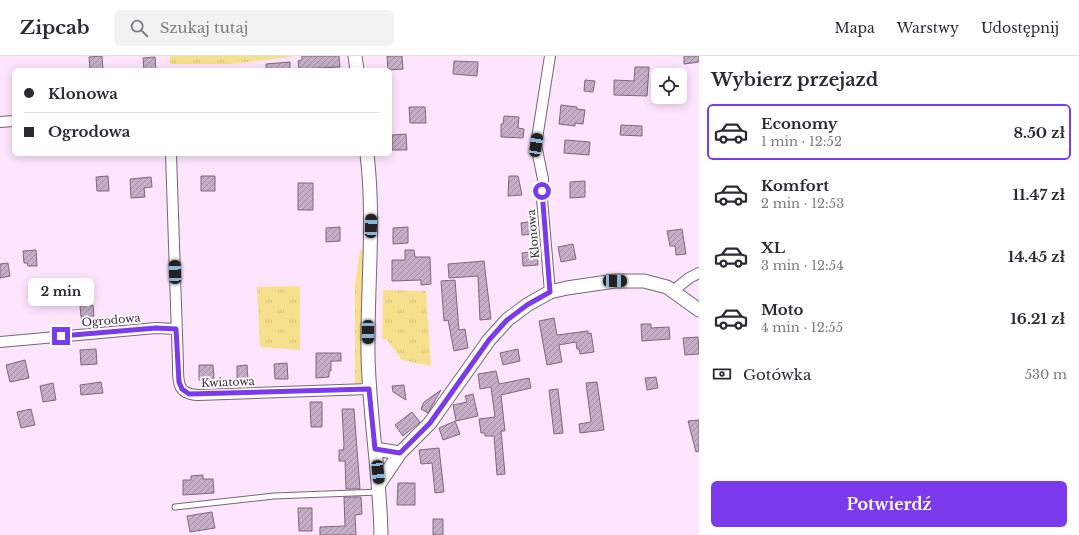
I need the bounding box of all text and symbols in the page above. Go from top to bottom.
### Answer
search box [114,10,394,46]
text: Zipcab [20,16,90,39]
icon: search [128,17,150,39]
text: Szukaj tutaj [160,18,248,37]
text: Mapa [835,19,875,37]
text: Warstwy [897,19,959,37]
text: Udostępnij [981,19,1059,37]
map controls [651,68,687,104]
button: locate [651,68,687,104]
text: Wybierz przejazd [711,69,878,91]
text: Klonowa [48,84,118,103]
icon: car [713,114,749,150]
text: Economy [761,114,838,133]
text: Ogrodowa [48,122,130,141]
text: 8.50 zł [1013,123,1065,142]
car [528,132,544,158]
text: 1 min · 12:52 [761,133,842,150]
icon: car [713,176,749,212]
text: Komfort [761,176,829,195]
route start [533,182,551,200]
text: 11.47 zł [1012,185,1065,204]
text: 2 min · 12:53 [761,195,844,212]
street label: Klonowa [524,208,542,259]
car [365,214,377,238]
icon: car [713,238,749,274]
text: XL [761,238,785,257]
text: 14.45 zł [1008,247,1065,266]
text: 3 min · 12:54 [761,257,844,274]
car [169,260,181,284]
car [603,275,627,287]
callout: 2 min [28,278,94,306]
text: 2 min [41,283,81,300]
icon: car [713,300,749,336]
text: Moto [761,300,803,319]
text: 16.21 zł [1010,309,1065,328]
street label: Ogrodowa [81,310,142,330]
text: 4 min · 12:55 [761,319,843,336]
car [362,320,374,344]
route end [52,327,70,345]
icon: cash [711,363,733,385]
text: Gotówka [743,365,811,384]
text: 530 m [1025,366,1067,383]
street label: Kwiatowa [201,374,256,390]
car [371,459,385,485]
button: Potwierdź [711,481,1067,527]

